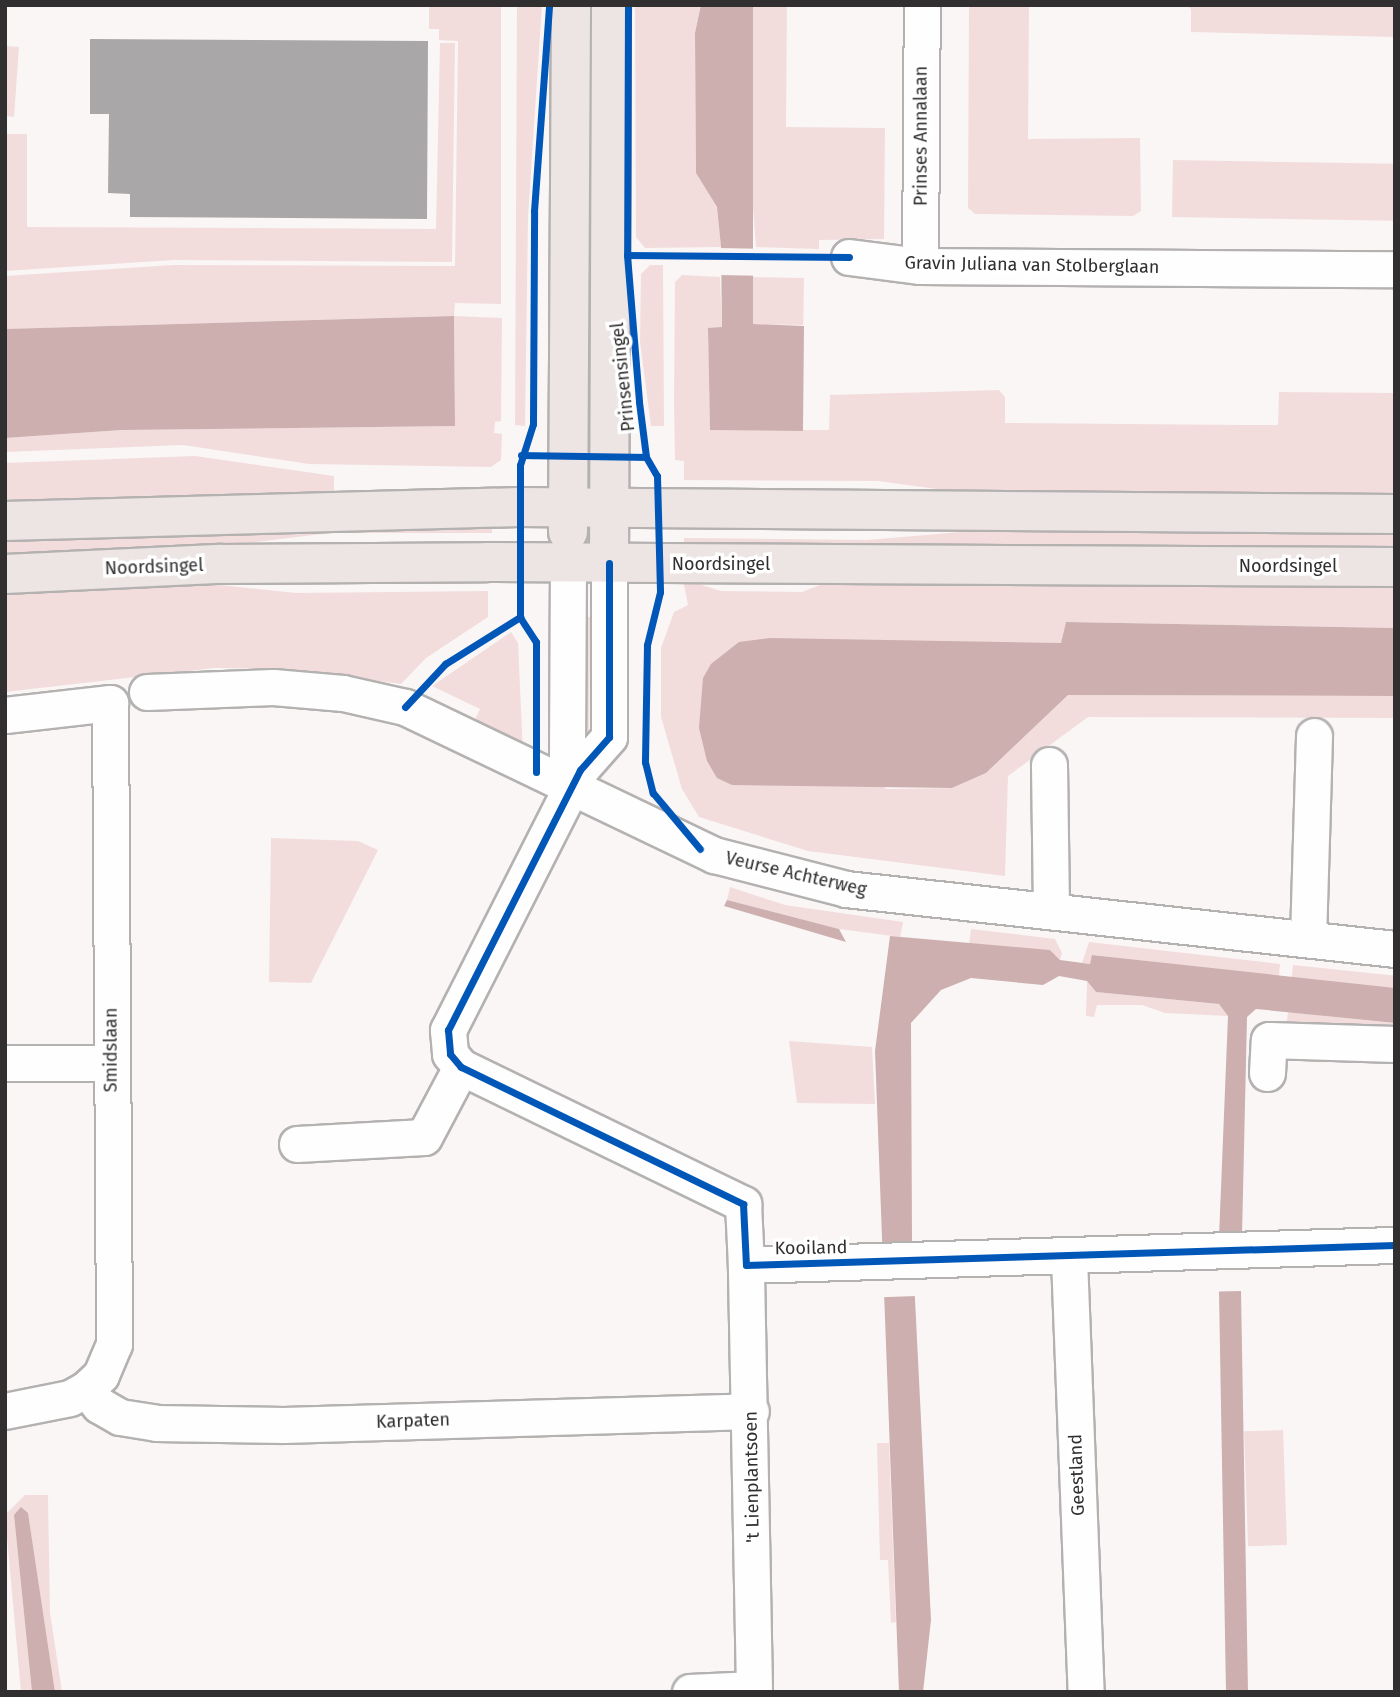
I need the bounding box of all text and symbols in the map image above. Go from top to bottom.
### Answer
street label: Prinses Annalaan [910,66,932,206]
street label: Gravin Juliana van Stolberglaan [904,252,1160,278]
street label: Prinsensingel [607,321,639,433]
street label: Noordsingel [672,553,770,575]
street label: Noordsingel [104,554,204,580]
street label: Noordsingel [1239,555,1337,577]
street label: Veurse Achterweg [723,847,869,901]
street label: Smidslaan [100,1008,122,1092]
street label: Kooiland [774,1237,848,1259]
street label: Karpaten [376,1409,450,1433]
street label: 't Lienplantsoen [740,1411,764,1543]
street label: Geestland [1065,1434,1089,1516]

